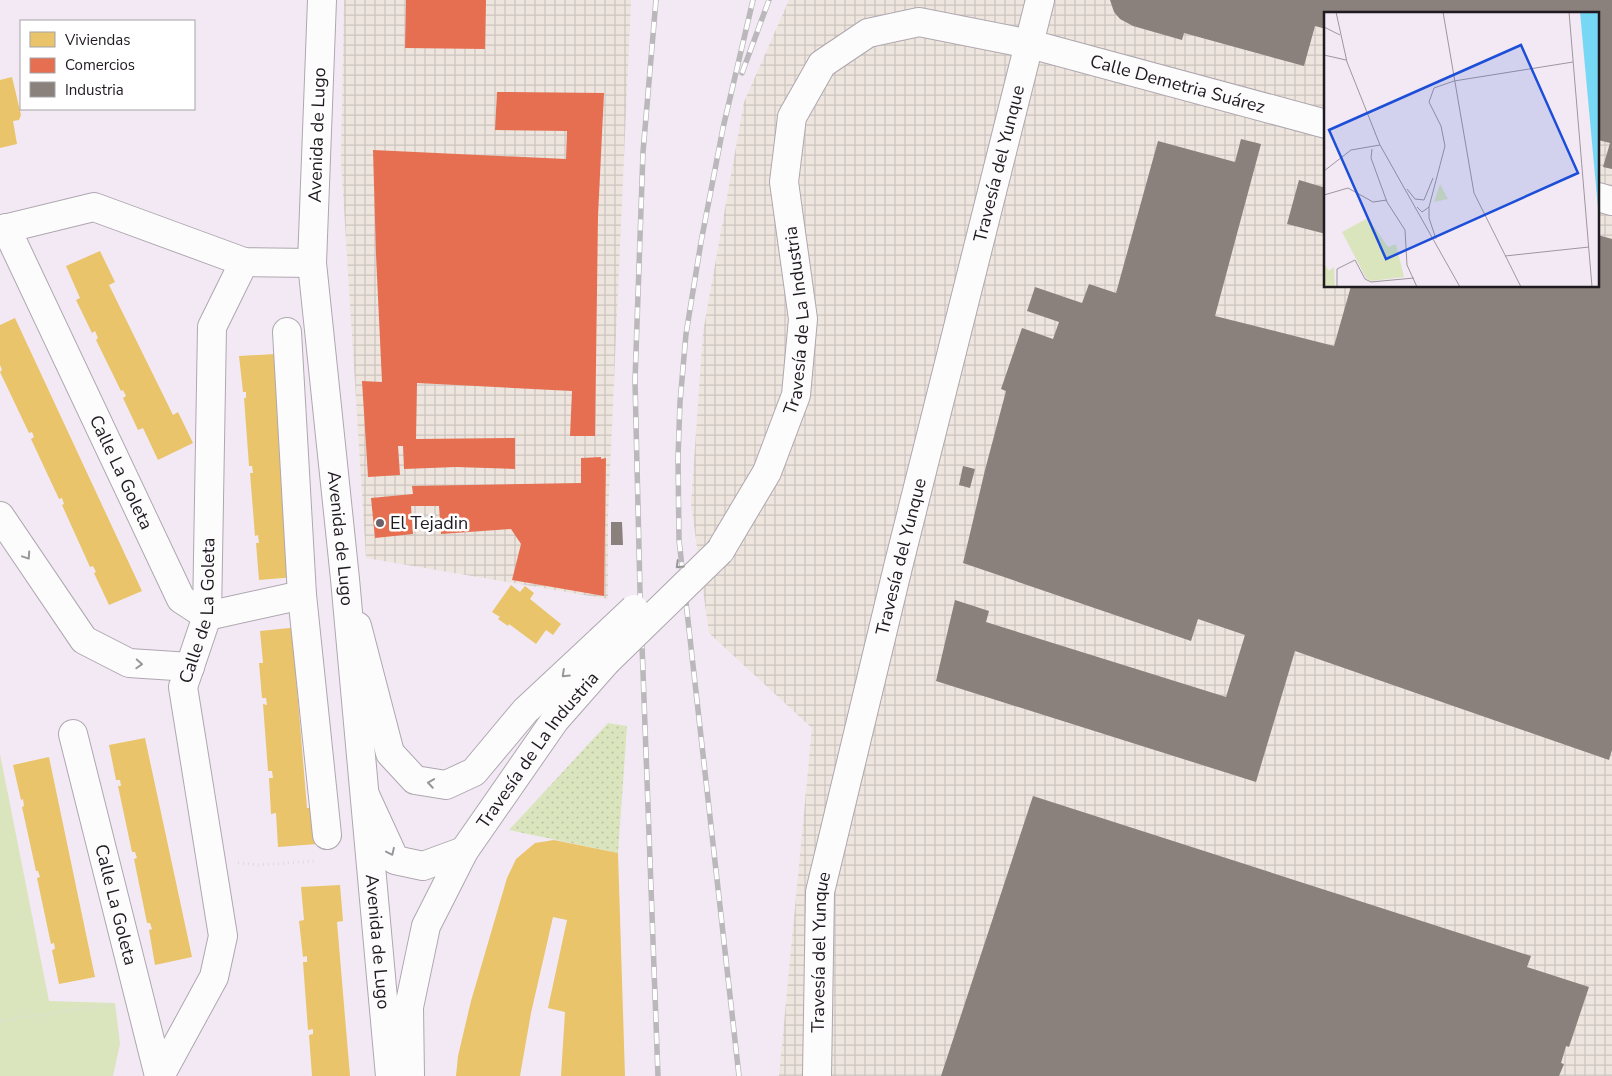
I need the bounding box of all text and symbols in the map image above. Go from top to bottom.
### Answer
inset map [1324,12,1600,288]
legend [20,20,195,110]
text: Viviendas [64,30,130,50]
street label: Calle Demetria Suárez [1088,49,1268,119]
text: Comercios [65,55,135,75]
street label: Avenida de Lugo [303,67,331,203]
text: Industria [65,80,124,100]
street label: Travesía del Yunque [968,83,1030,245]
street label: Travesía de La Industria [778,225,815,418]
street label: Calle La Goleta [84,411,158,533]
street label: Avenida de Lugo [322,470,359,607]
street label: Travesía del Yunque [870,476,932,638]
place label: El Tejadin [390,511,468,535]
marker: El Tejadin [374,517,386,529]
street label: Calle de La Goleta [173,537,220,686]
one-way arrow [21,550,30,560]
one-way arrow [676,559,685,568]
one-way arrow [136,658,144,669]
street label: Travesía de La Industria [471,666,604,833]
one-way arrow [561,668,570,677]
one-way arrow [427,778,435,788]
street label: Calle La Goleta [89,842,143,968]
one-way arrow [385,847,396,856]
street label: Travesía del Yunque [806,869,836,1033]
street label: Avenida de Lugo [360,873,396,1010]

